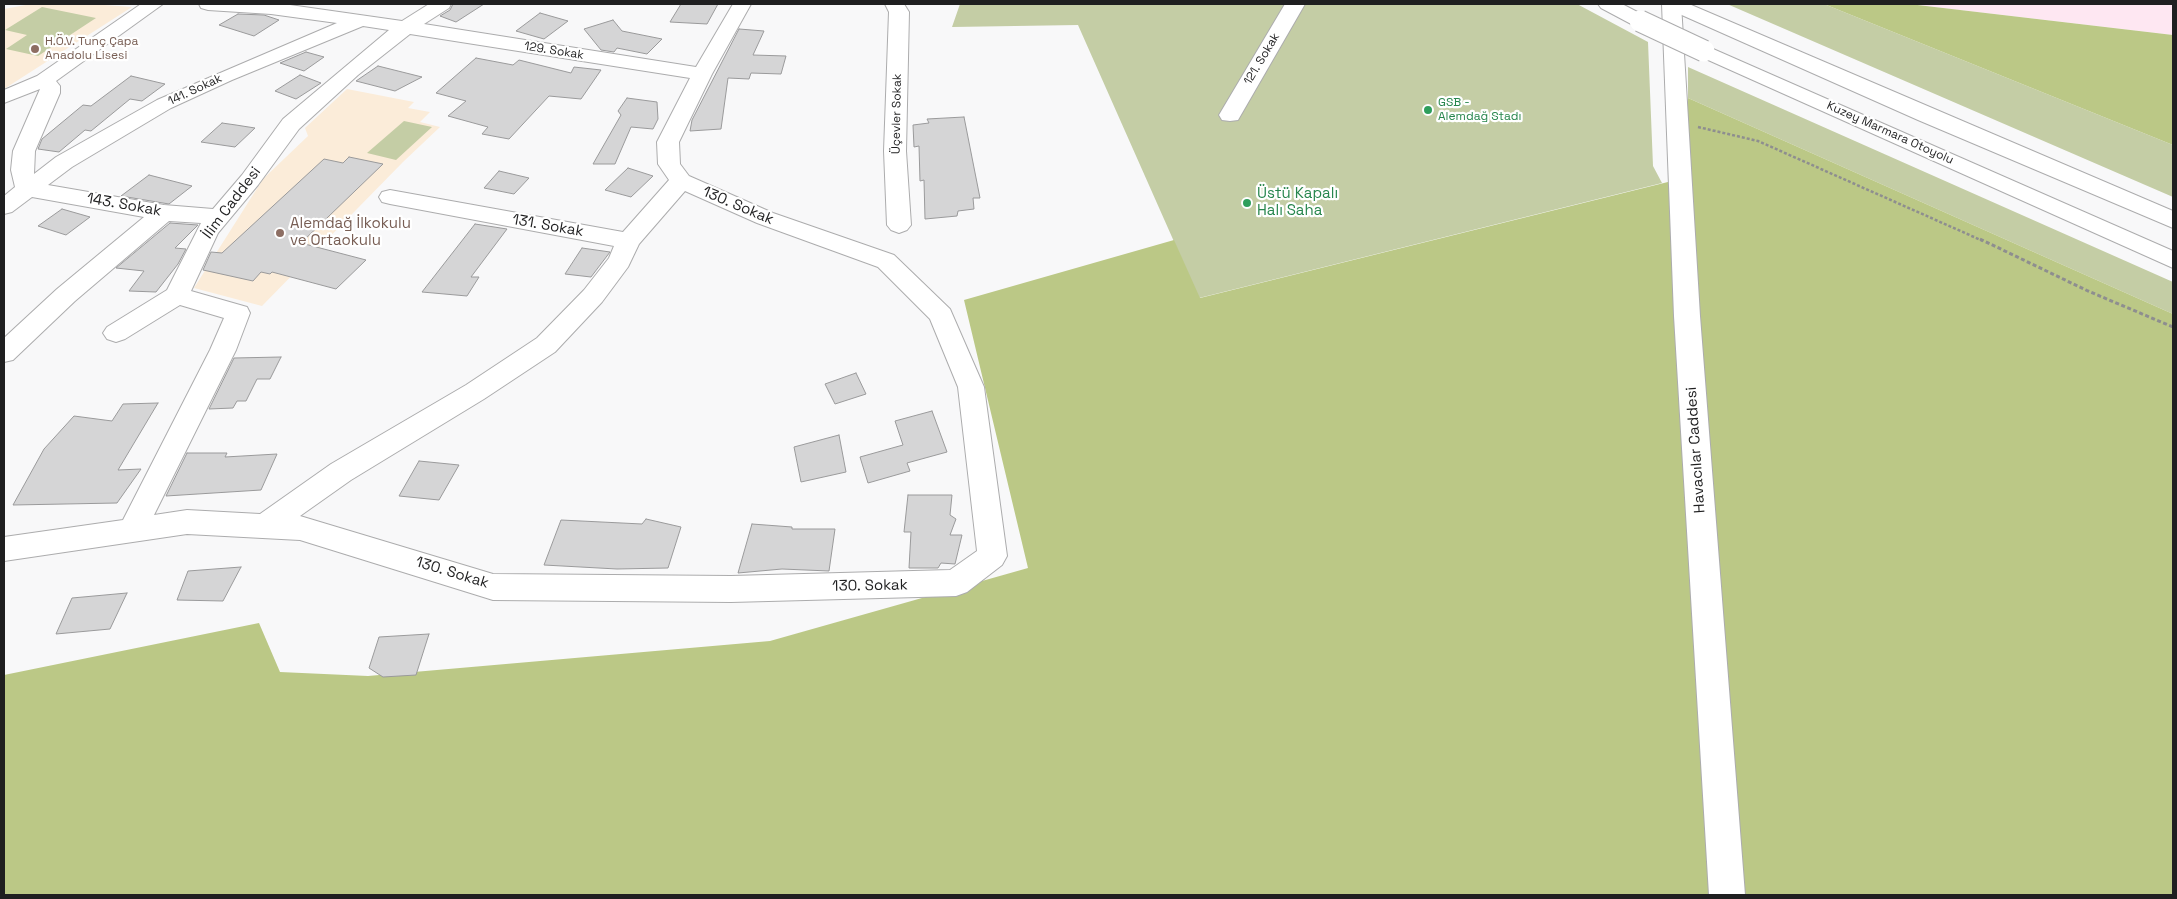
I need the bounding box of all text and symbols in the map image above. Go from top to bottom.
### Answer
street label: 121. Sokak [1241,31,1283,87]
place label: H.Ö.V. Tunç Çapa Anadolu Lisesi [45,35,138,63]
street label: 129. Sokak [523,39,585,63]
marker: H.Ö.V. Tunç Çapa Anadolu Lisesi [29,43,41,55]
street label: 141. Sokak [166,71,224,109]
street label: Üçevler Sokak [889,74,905,154]
place label: GSB - Alemdağ Stadı [1438,96,1521,124]
street label: Kuzey Marmara Otoyolu [1824,99,1956,167]
marker: GSB - Alemdağ Stadı [1422,104,1434,116]
street label: İlim Caddesi [199,163,265,243]
street label: 130. Sokak [700,183,776,229]
place label: Üstü Kapalı Halı Saha [1257,185,1338,220]
street label: 143. Sokak [85,190,163,220]
marker: Üstü Kapalı Halı Saha [1241,197,1253,209]
street label: 131. Sokak [511,211,585,241]
place label: Alemdağ İlkokulu ve Ortaokulu [290,215,411,250]
marker: Alemdağ İlkokulu ve Ortaokulu [274,227,286,239]
street label: Havacılar Caddesi [1683,386,1709,514]
street label: 130. Sokak [413,553,491,593]
street label: 130. Sokak [832,576,908,596]

